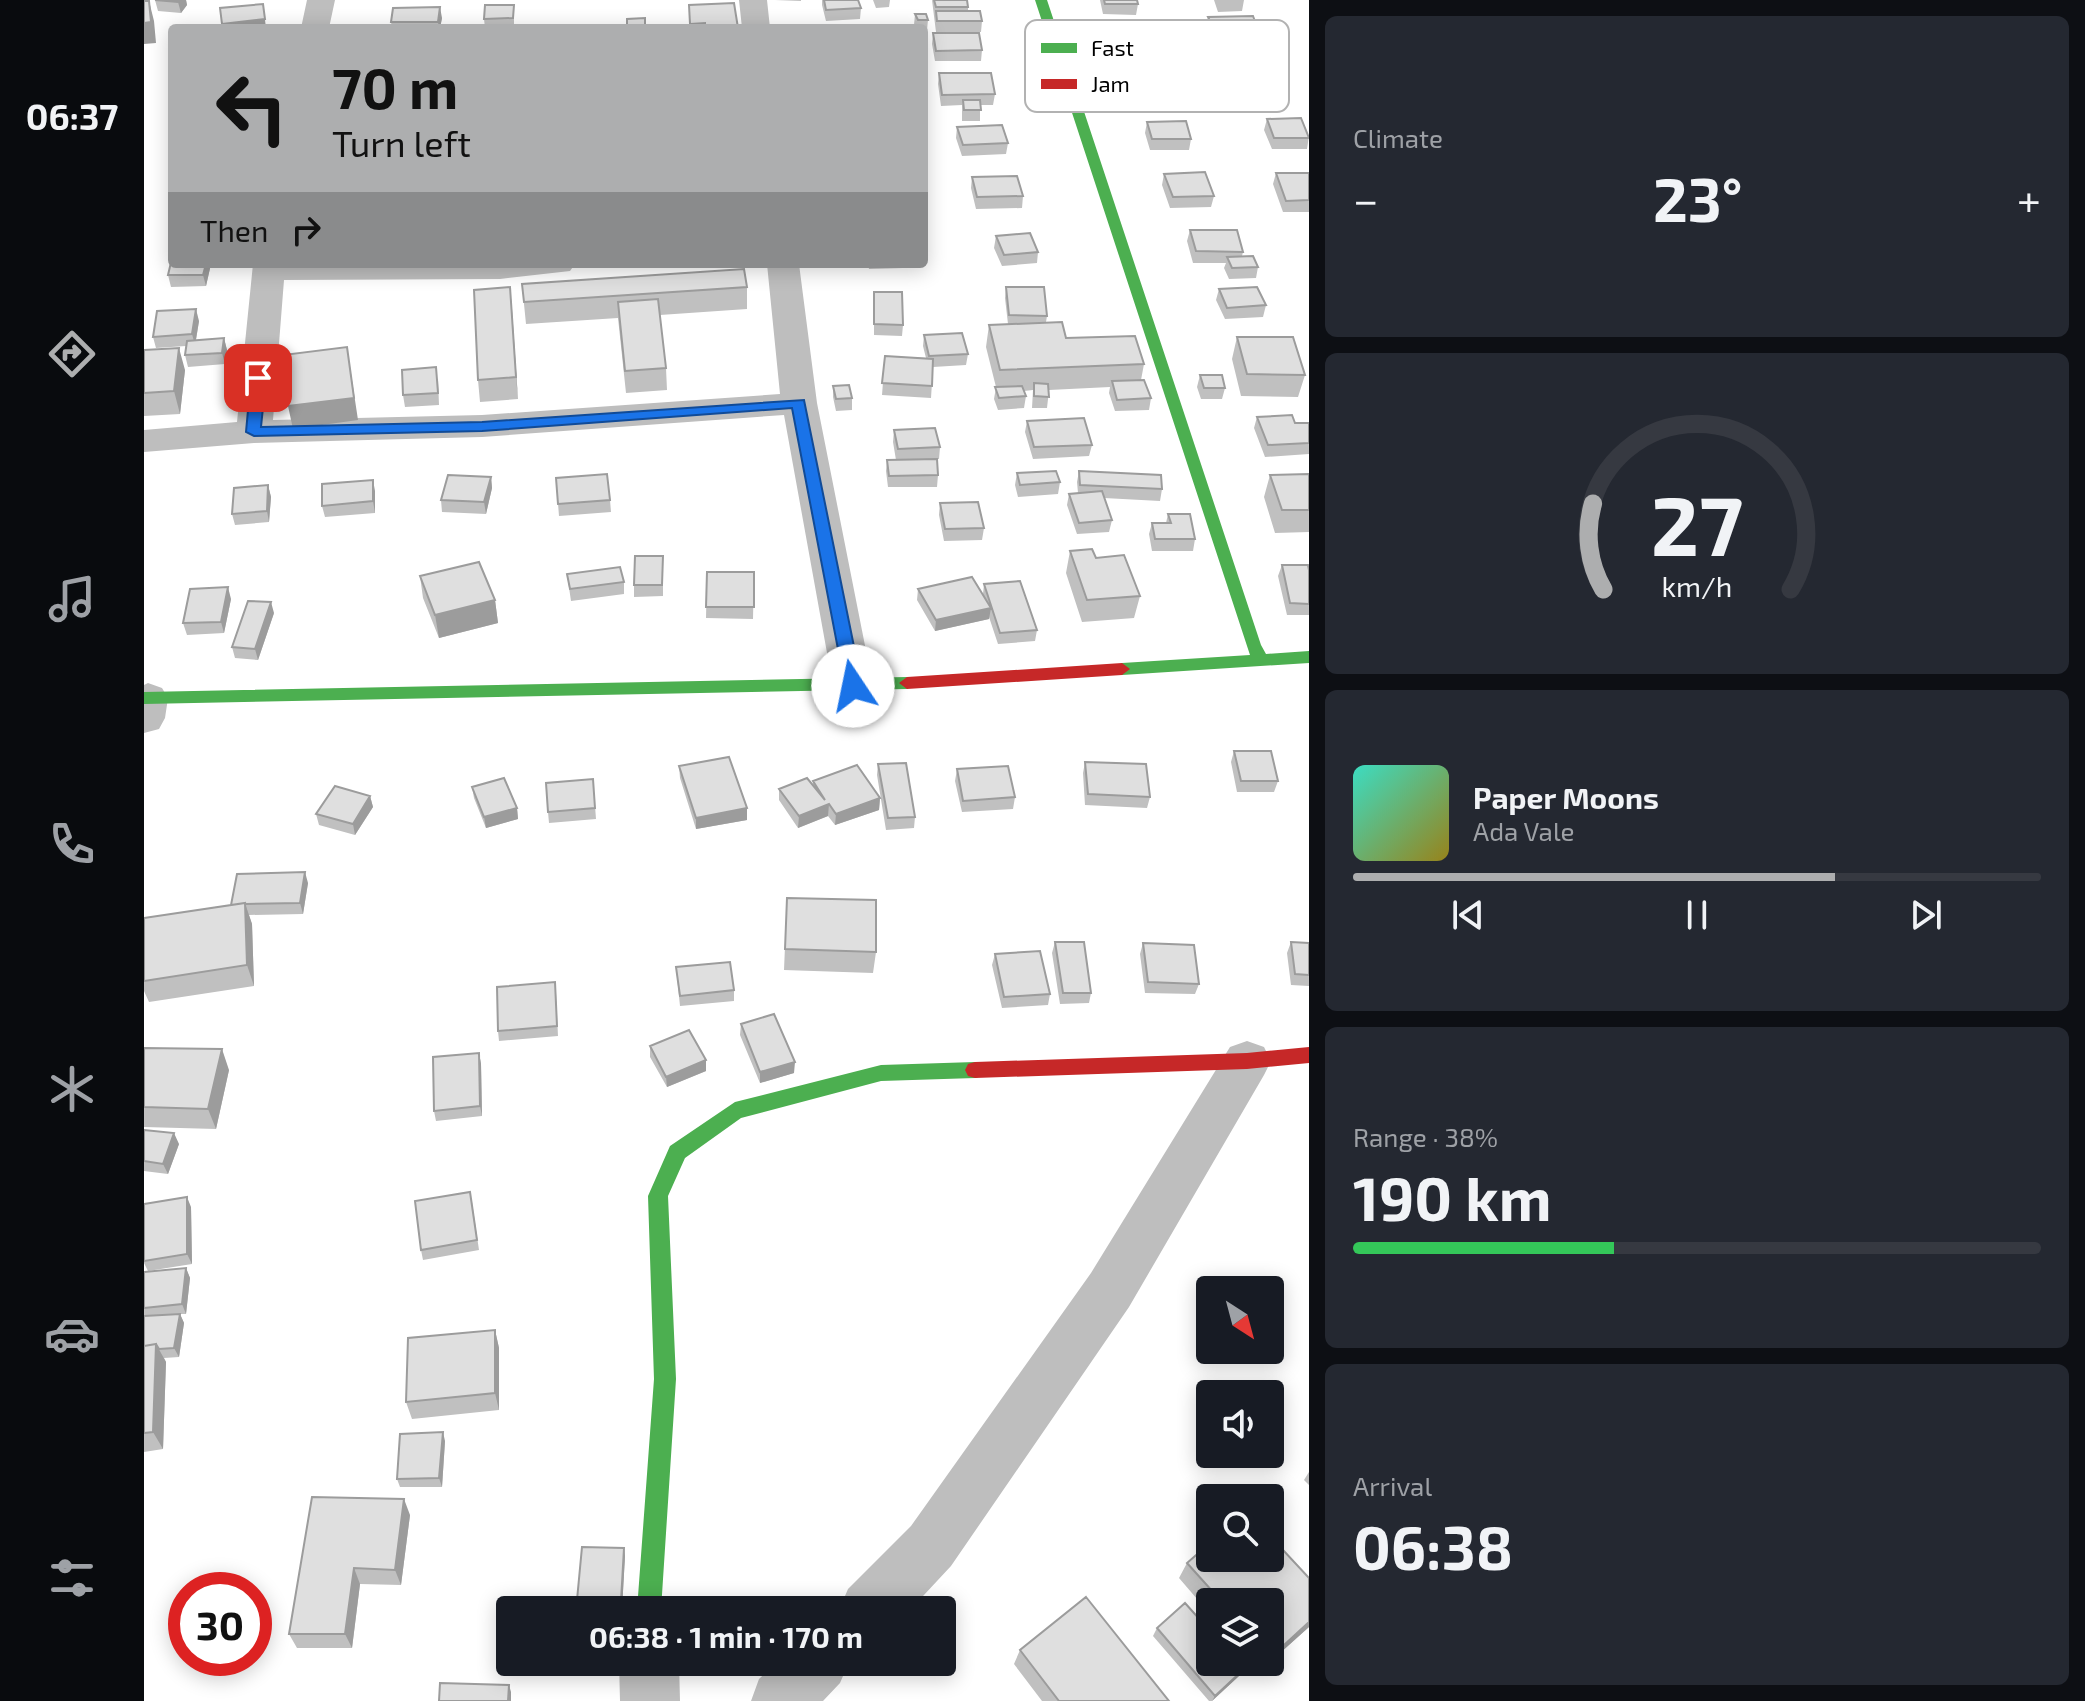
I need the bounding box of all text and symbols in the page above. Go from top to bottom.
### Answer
legend [1025,20,1289,112]
text: Fast [1091,34,1134,60]
text: 70 m [332,53,458,120]
icon: left [200,56,304,160]
text: Jam [1091,70,1130,96]
text: 06:37 [26,94,118,137]
text: Turn left [332,121,471,164]
text: Climate [1353,122,1443,153]
text: 23° [1653,162,1743,234]
text: − [1353,172,1379,225]
text: + [2017,172,2041,225]
icon: right [284,208,328,252]
text: Then [200,212,268,248]
icon: directions [44,326,100,382]
pin [224,344,292,412]
icon: arrive [236,356,280,400]
text: 27 [1651,472,1743,572]
text: km/h [1662,568,1732,603]
icon: music [44,571,100,627]
position arrow [811,644,895,728]
text: Paper Moons [1473,779,1659,815]
text: Ada Vale [1473,815,1575,846]
icon: phone [44,816,100,872]
icon: previous [1446,893,1490,937]
icon: pause [1675,893,1719,937]
icon: next [1904,893,1948,937]
icon: climate [44,1061,100,1117]
text: Range · 38% [1353,1121,1498,1152]
text: 190 km [1353,1161,1552,1233]
north arrow [1196,1276,1284,1364]
map controls [1196,1276,1284,1676]
icon: car [44,1306,100,1362]
button: sound [1196,1380,1284,1468]
text: Arrival [1353,1470,1432,1501]
button: search [1196,1484,1284,1572]
text: 06:38 [1353,1510,1513,1582]
icon: filters [44,1550,100,1606]
speed limit sign: 30 [168,1572,272,1676]
button: layers [1196,1588,1284,1676]
text: 06:38 · 1 min · 170 m [589,1618,863,1654]

